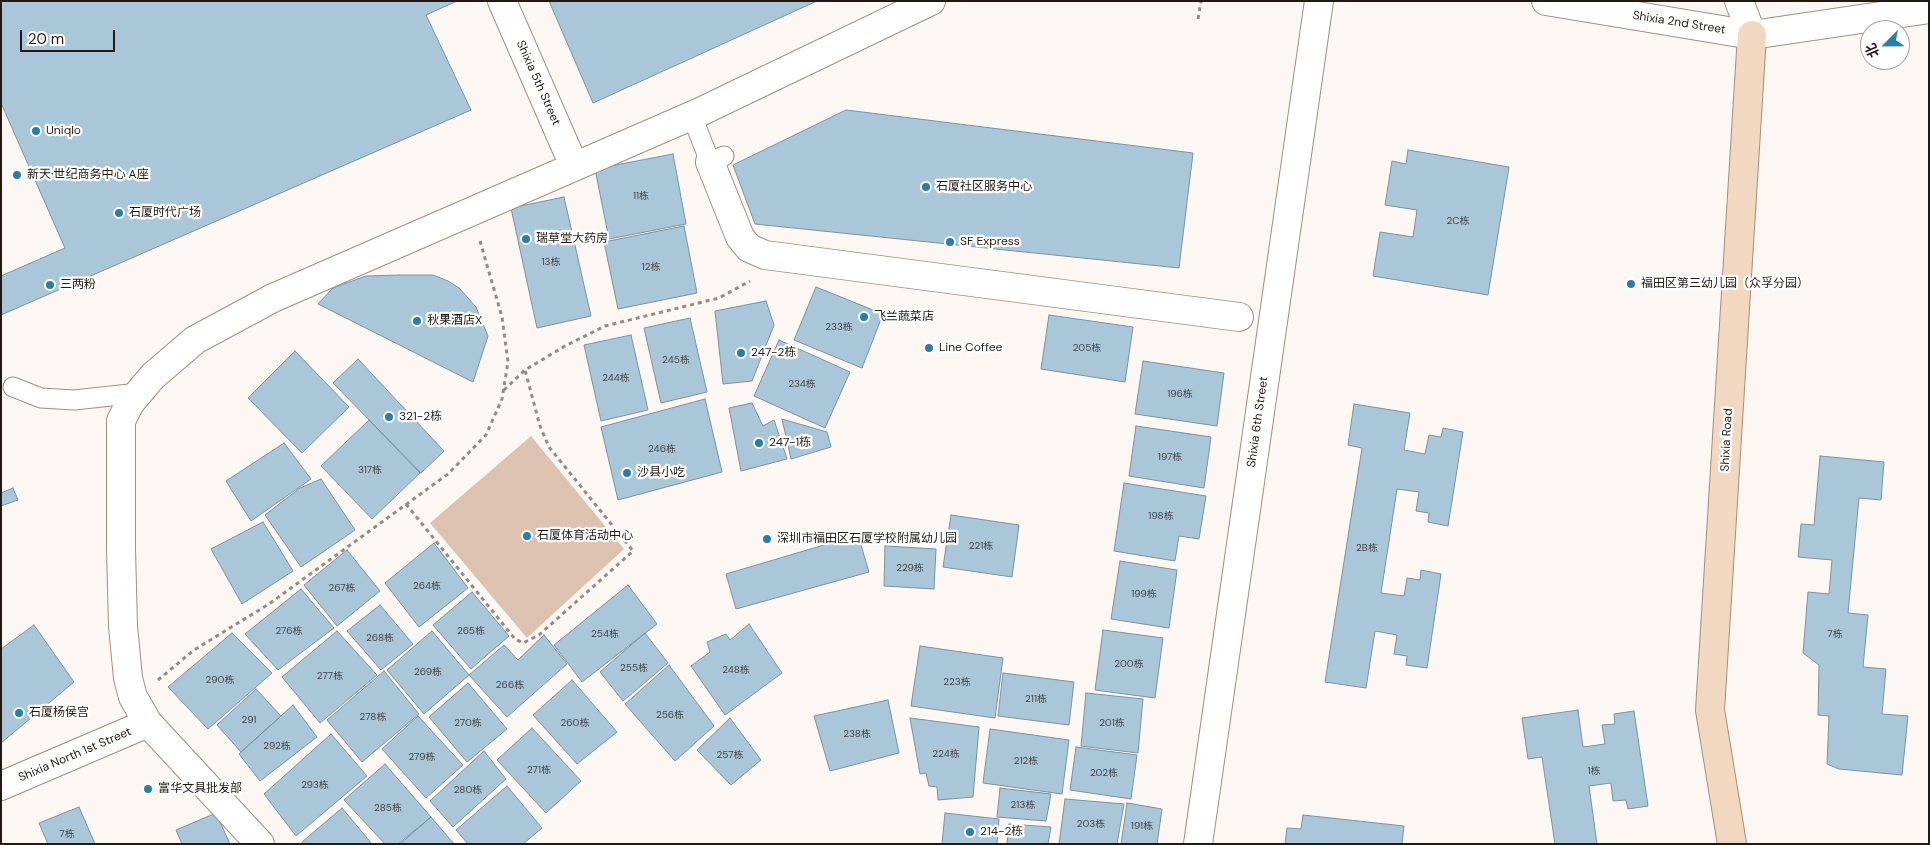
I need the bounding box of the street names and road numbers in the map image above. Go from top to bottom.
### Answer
street label: Shixia 2nd Street [1632,9,1726,37]
street label: Shixia 5th Street [513,38,563,128]
street label: Shixia 6th Street [1244,376,1272,468]
street label: Shixia Road [1718,408,1736,472]
street label: Shixia North 1st Street [16,725,134,785]

